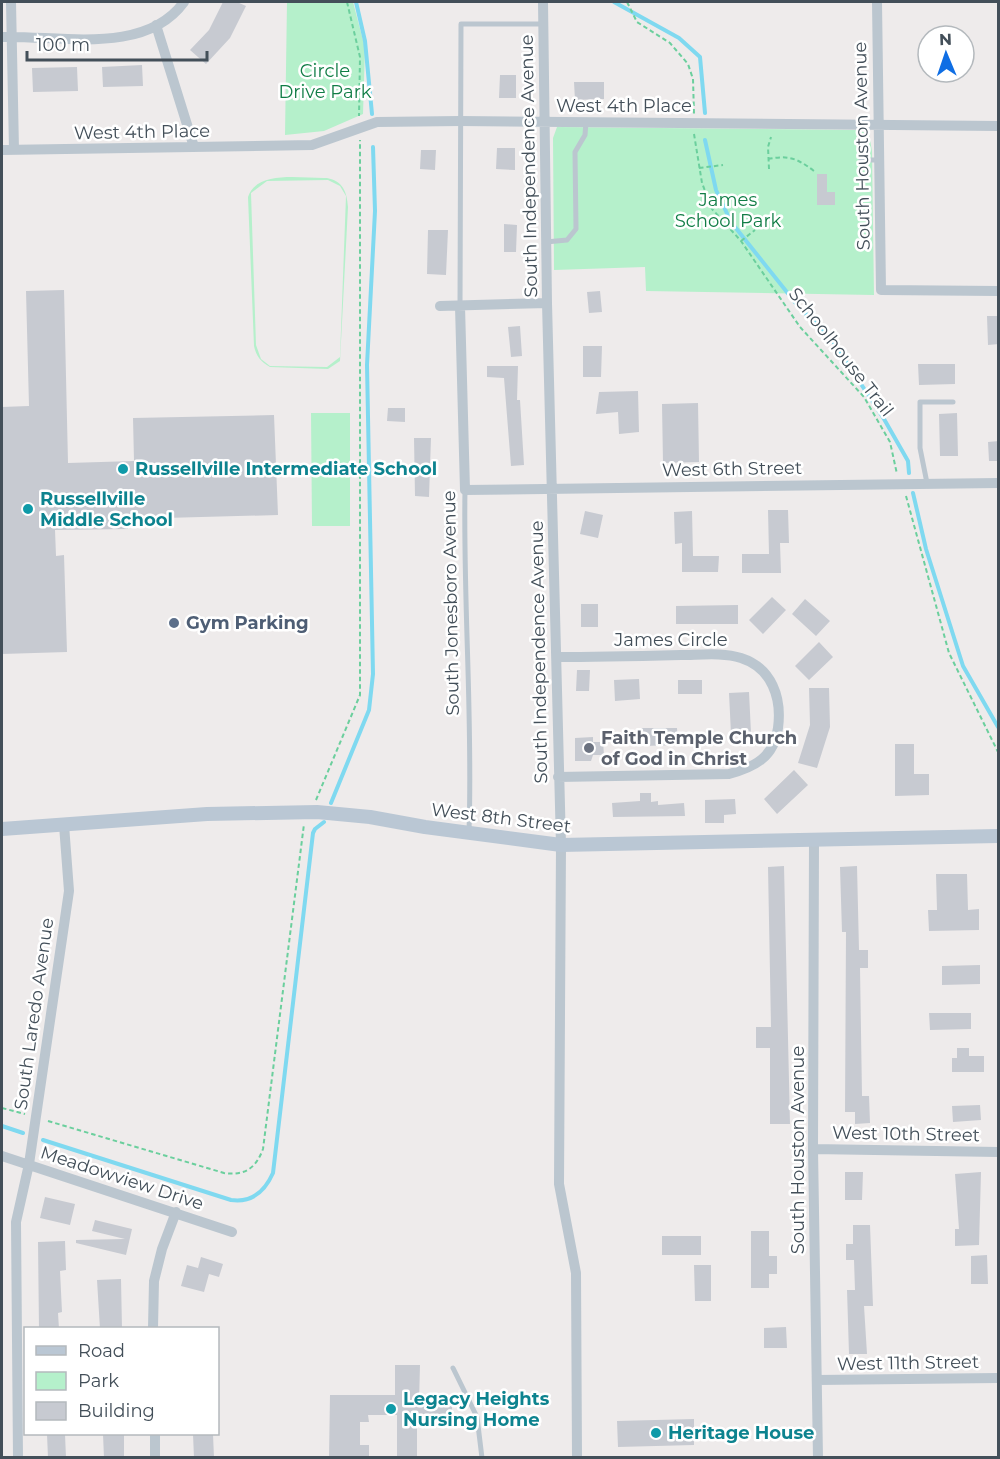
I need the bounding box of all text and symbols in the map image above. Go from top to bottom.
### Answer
scale bar [27,24,207,62]
north arrow [916,24,976,84]
text: N [939,30,952,49]
text: 100 m [36,34,90,56]
street label: South Independence Avenue [516,34,542,298]
street label: South Houston Avenue [849,41,875,250]
park label: Circle Drive Park [279,60,372,103]
street label: West 4th Place [556,95,692,117]
street label: West 4th Place [74,120,210,144]
park label: James School Park [675,189,781,232]
street label: Schoolhouse Trail [784,283,898,421]
street label: West 6th Street [662,457,802,481]
place label: Russellville Intermediate School [135,458,437,480]
marker: Russellville Intermediate School [116,462,130,476]
place label: Russellville Middle School [40,488,173,531]
street label: South Jonesboro Avenue [438,490,464,716]
marker: Russellville Middle School [21,502,35,516]
street label: South Independence Avenue [526,520,552,784]
place label: Gym Parking [186,612,309,634]
marker: Gym Parking [167,616,181,630]
street label: James Circle [613,629,728,651]
place label: Faith Temple Church of God in Christ [601,727,797,770]
marker: Faith Temple Church of God in Christ [582,741,596,755]
street label: West 8th Street [430,799,572,837]
street label: South Laredo Avenue [10,916,58,1112]
street label: South Houston Avenue [787,1046,809,1254]
street label: West 10th Street [832,1122,980,1146]
street label: Meadowview Drive [38,1141,207,1215]
legend [24,1327,219,1435]
text: Road [78,1340,125,1362]
street label: West 11th Street [837,1351,979,1375]
text: Park [78,1370,119,1392]
place label: Legacy Heights Nursing Home [403,1388,550,1431]
text: Building [78,1400,155,1422]
marker: Legacy Heights Nursing Home [384,1402,398,1416]
place label: Heritage House [668,1422,814,1444]
marker: Heritage House [649,1426,663,1440]

